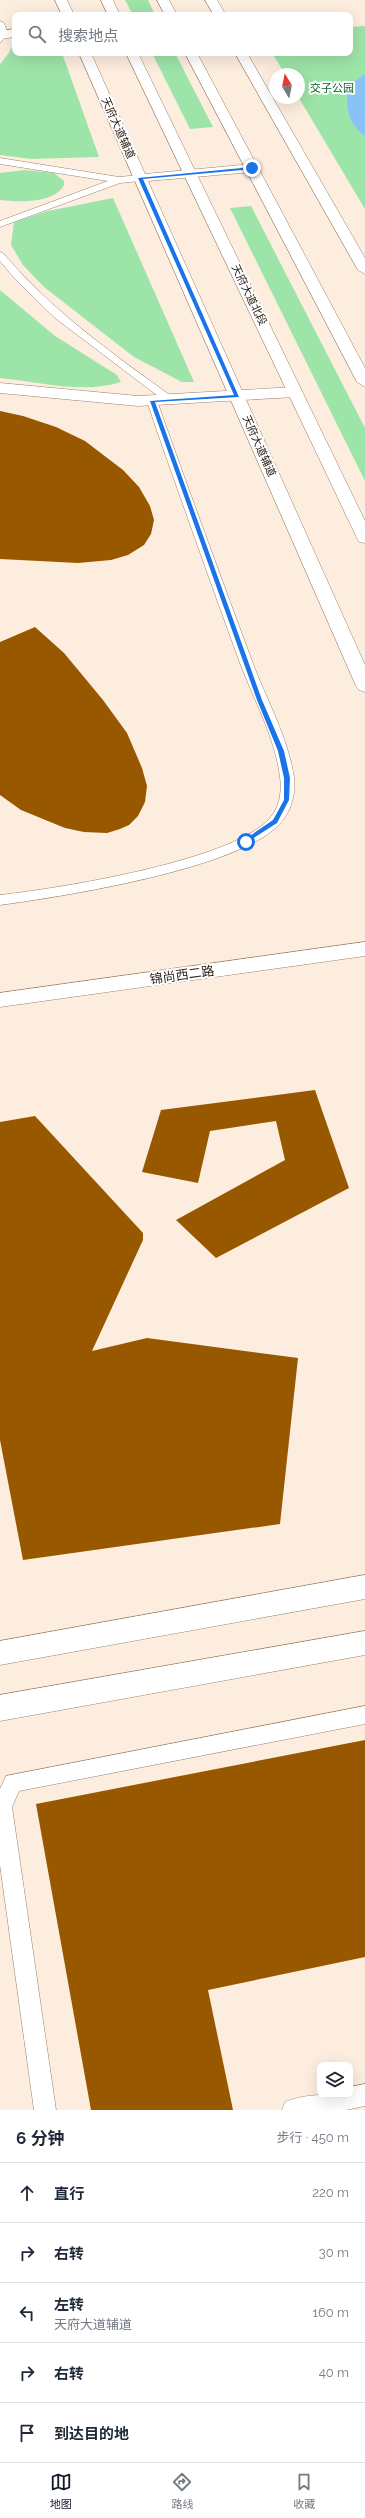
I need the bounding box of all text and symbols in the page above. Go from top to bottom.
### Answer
search box [12,12,353,56]
icon: search [26,23,48,45]
text: 搜索地点 [58,27,118,45]
north arrow [269,68,305,104]
park label: 交子公园 [310,82,354,95]
street label: 天府大道辅道 [99,95,137,161]
route end [243,159,261,177]
street label: 天府大道北段 [229,262,269,328]
street label: 天府大道辅道 [240,413,278,479]
route start [237,833,255,851]
street label: 锦尚西二路 [149,963,215,987]
map controls [317,2062,353,2098]
button: layers [317,2062,353,2098]
text: 6 分钟 [16,2128,64,2148]
text: 步行 · 450 m [277,2130,349,2145]
icon: ahead [16,2182,38,2204]
text: 直行 [54,2185,84,2203]
text: 220 m [312,2185,349,2200]
icon: right [16,2242,38,2264]
text: 右转 [54,2245,84,2263]
text: 30 m [319,2245,349,2260]
text: 左转 [54,2296,84,2314]
icon: left [16,2302,38,2324]
text: 160 m [312,2305,349,2320]
text: 天府大道辅道 [54,2317,132,2332]
icon: right [16,2362,38,2384]
text: 右转 [54,2365,84,2383]
text: 40 m [319,2365,349,2380]
icon: arrive [16,2422,38,2444]
text: 到达目的地 [54,2425,129,2443]
tab: 地图 [50,2471,72,2511]
tab: 路线 [171,2471,193,2511]
tab: 收藏 [293,2471,315,2511]

